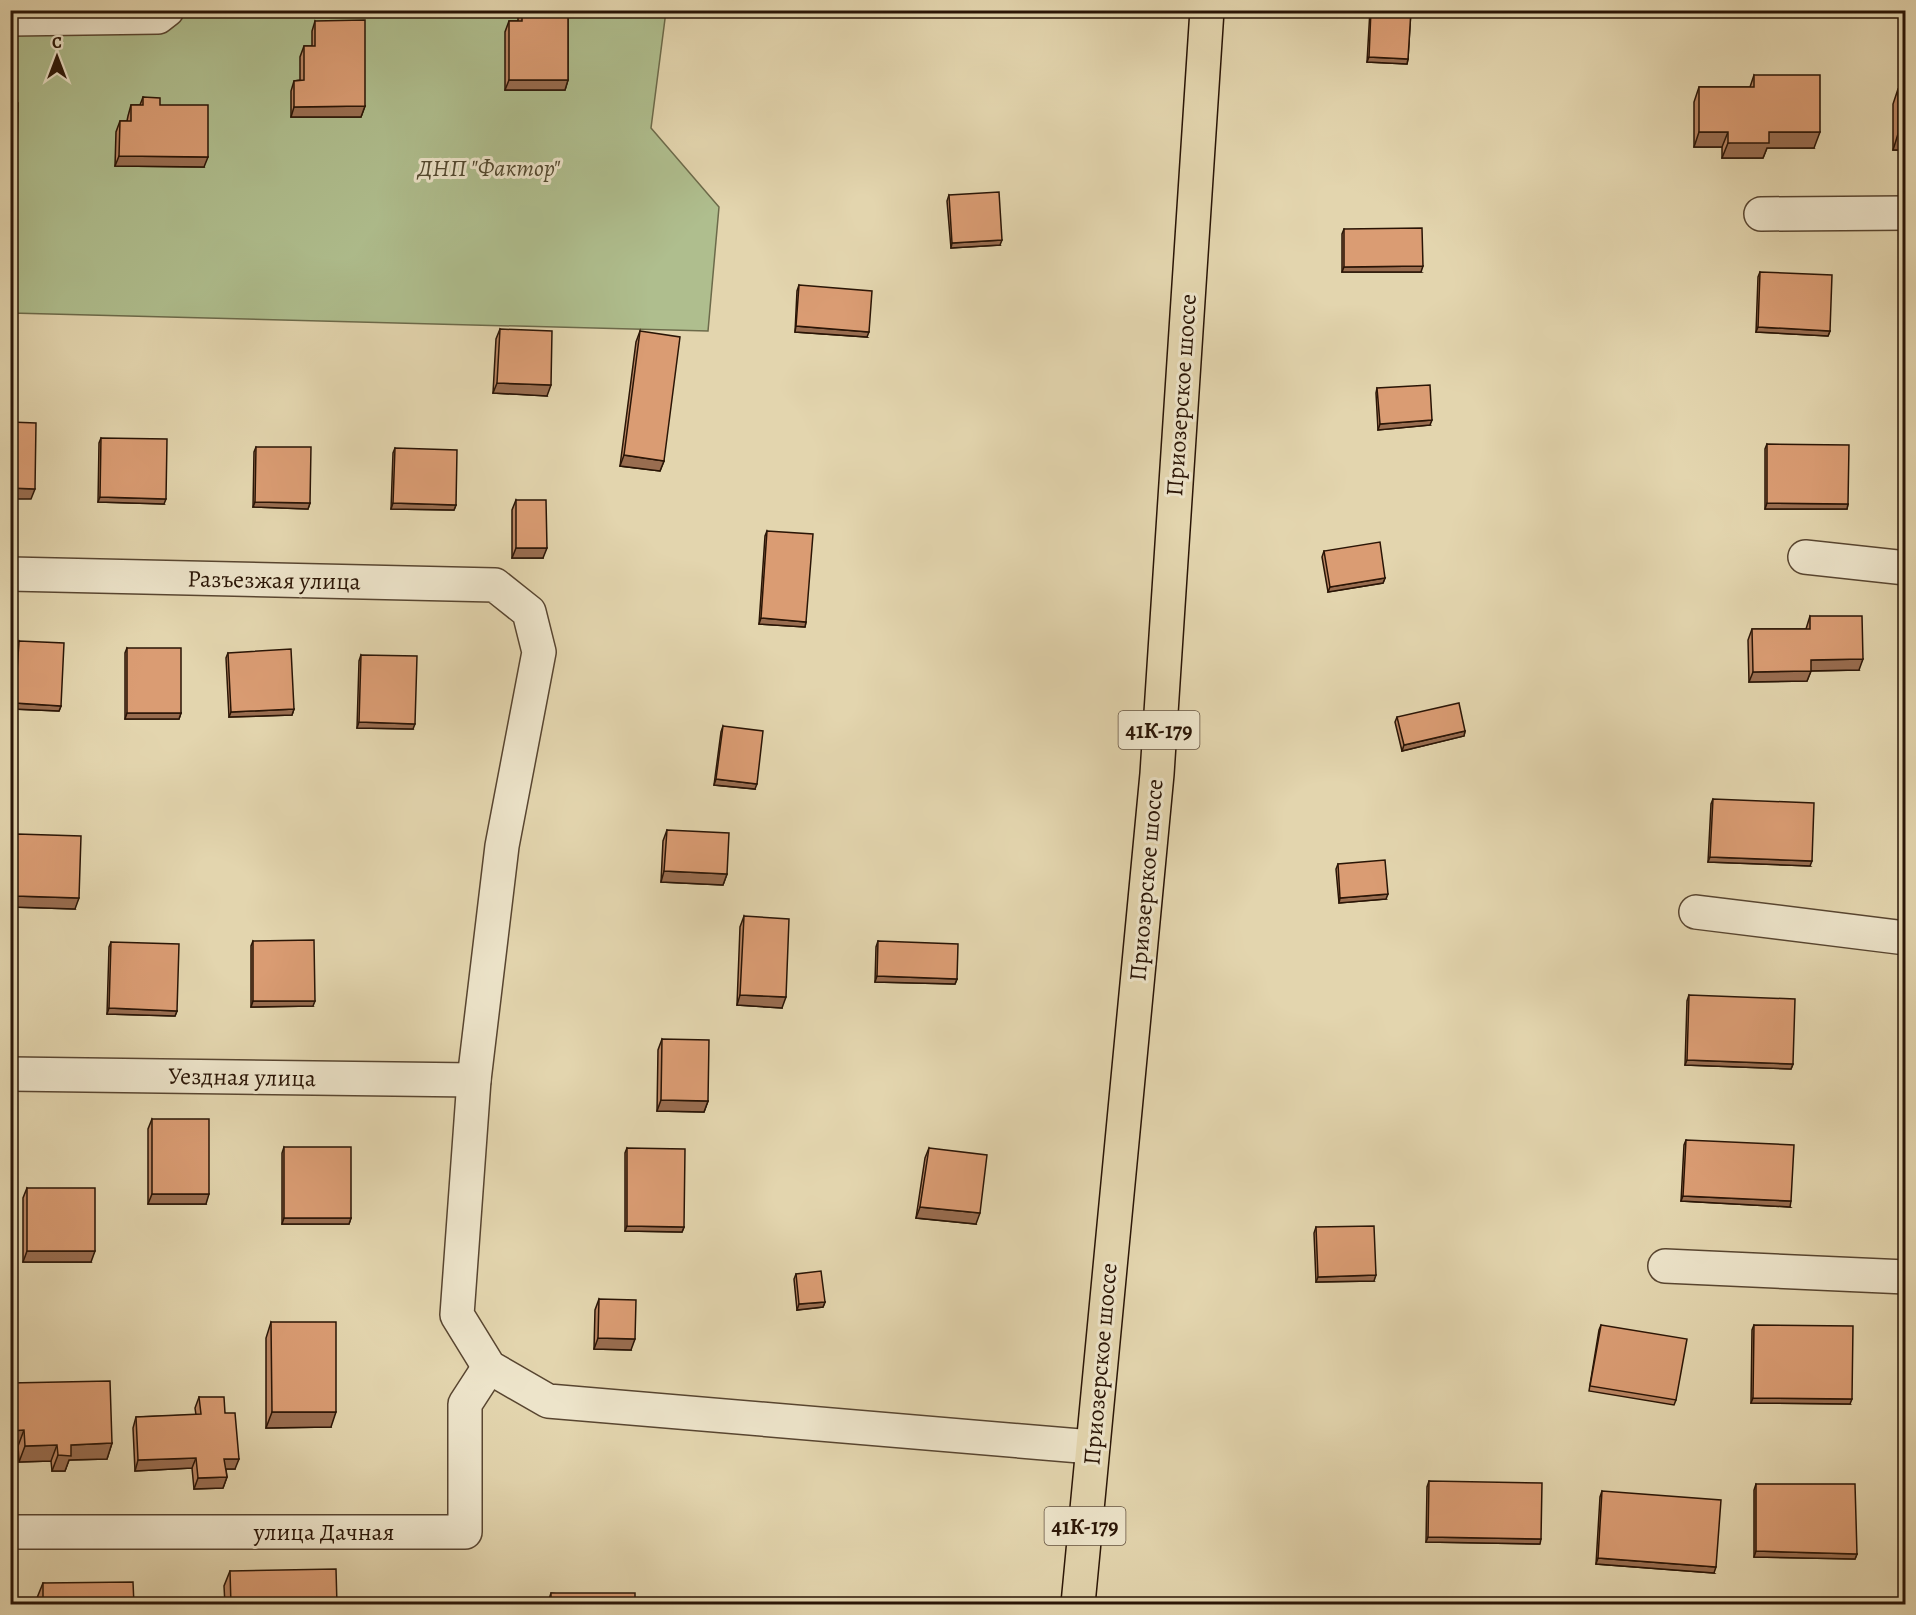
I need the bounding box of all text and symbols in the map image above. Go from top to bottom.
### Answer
north arrow [27,27,87,87]
text: С [52,32,62,54]
park label: ДНП "Фактор" [416,152,561,184]
street label: Приозерское шоссе [1158,293,1204,497]
street label: Разъезжая улица [187,562,361,598]
road number: 41К-179 [1118,711,1200,749]
street label: Приозерское шоссе [1121,778,1171,982]
street label: Уездная улица [168,1060,316,1094]
street label: Приозерское шоссе [1075,1262,1125,1466]
road number: 41К-179 [1044,1507,1126,1545]
street label: улица Дачная [253,1516,394,1548]

